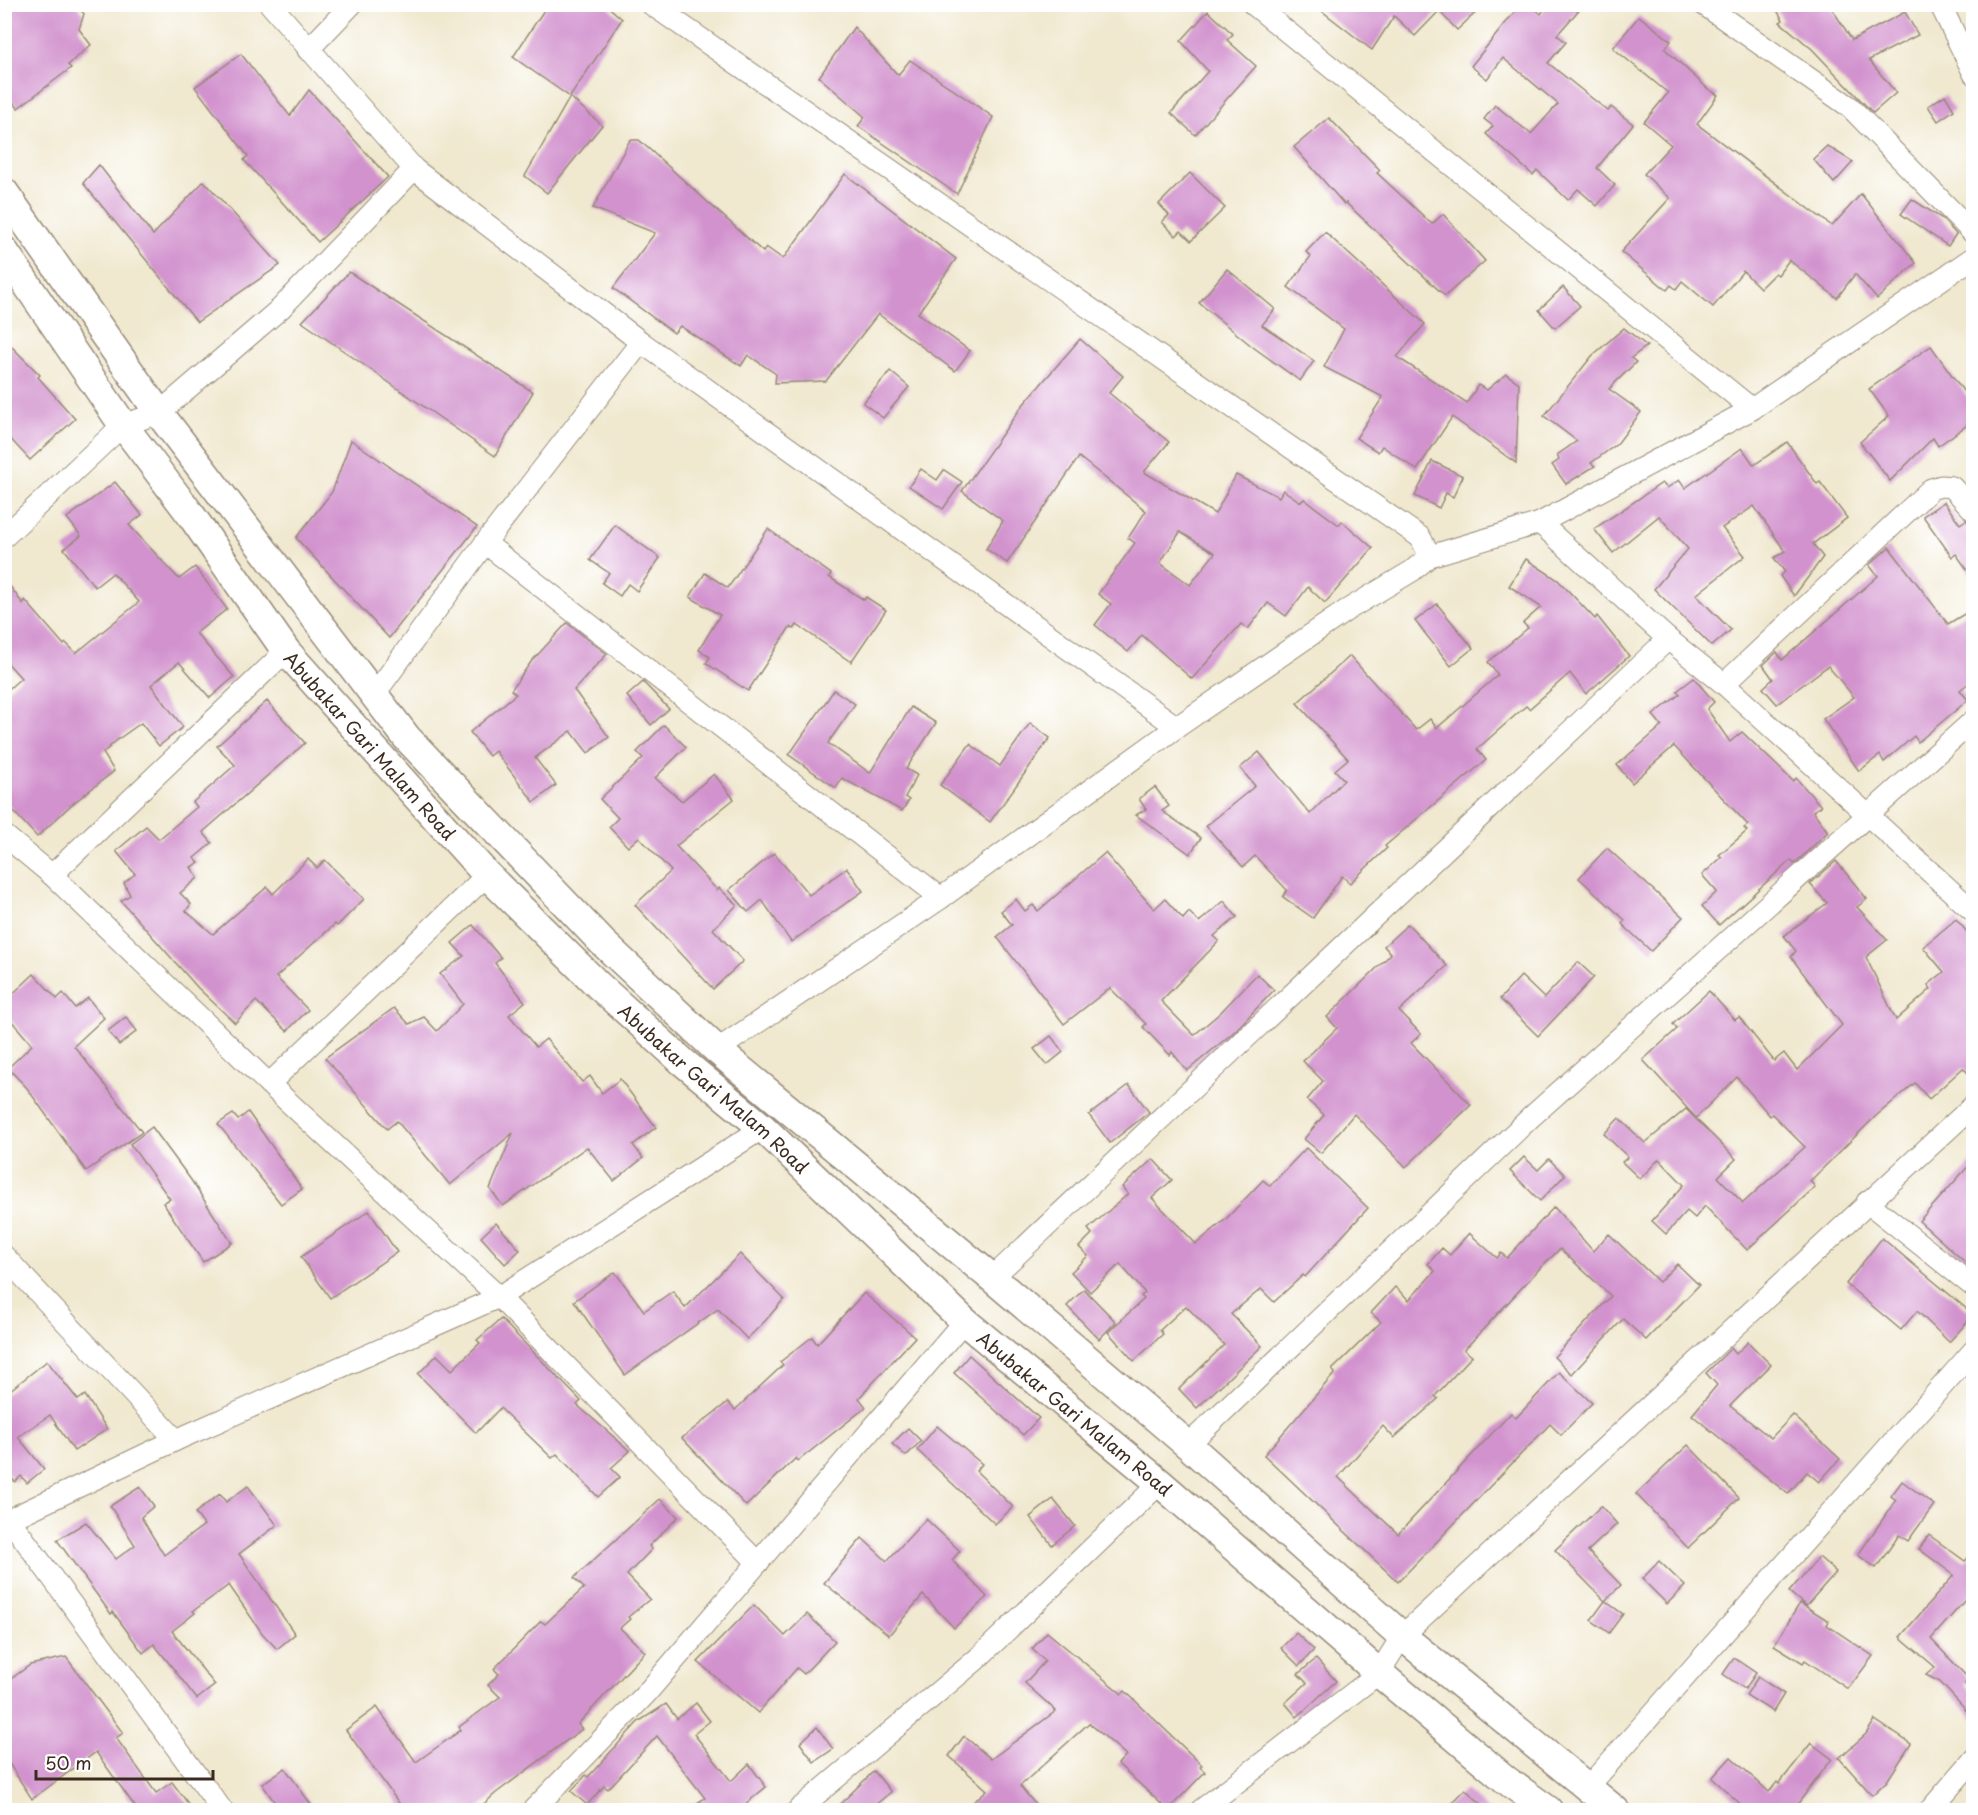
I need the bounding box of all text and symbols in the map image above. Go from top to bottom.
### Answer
street label: Abubakar Gari Malam Road [278,645,463,846]
street label: Abubakar Gari Malam Road [613,997,815,1179]
street label: Abubakar Gari Malam Road [972,1324,1179,1502]
scale bar [36,1743,213,1781]
text: 50 m [45,1749,92,1776]

